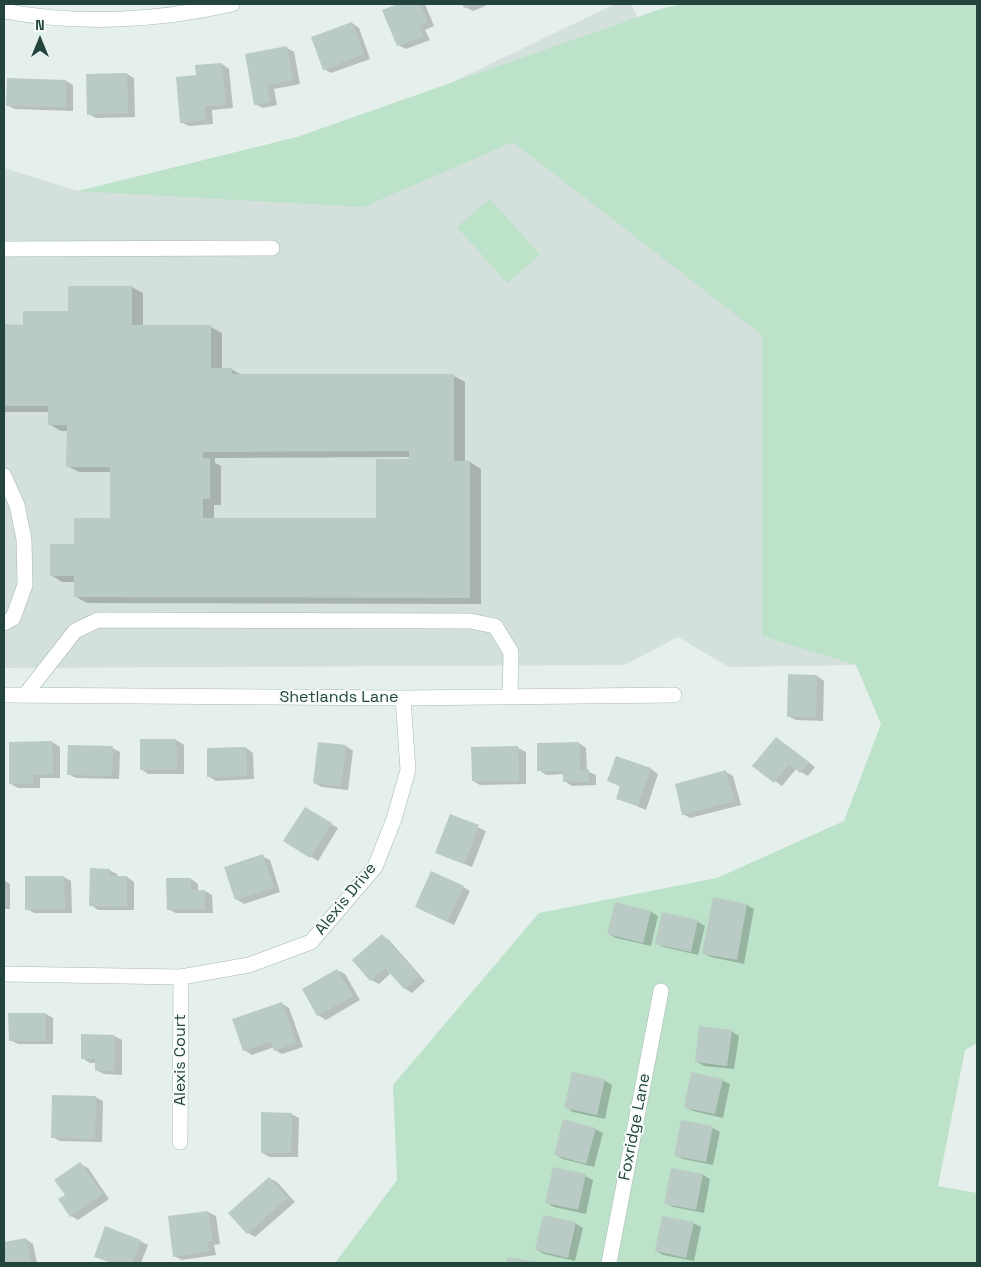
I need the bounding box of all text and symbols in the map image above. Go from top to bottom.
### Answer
north arrow [15,15,65,65]
text: N [35,16,45,34]
street label: Shetlands Lane [279,688,399,708]
street label: Alexis Drive [311,859,381,939]
street label: Alexis Court [171,1014,191,1106]
street label: Foxridge Lane [615,1072,655,1182]

